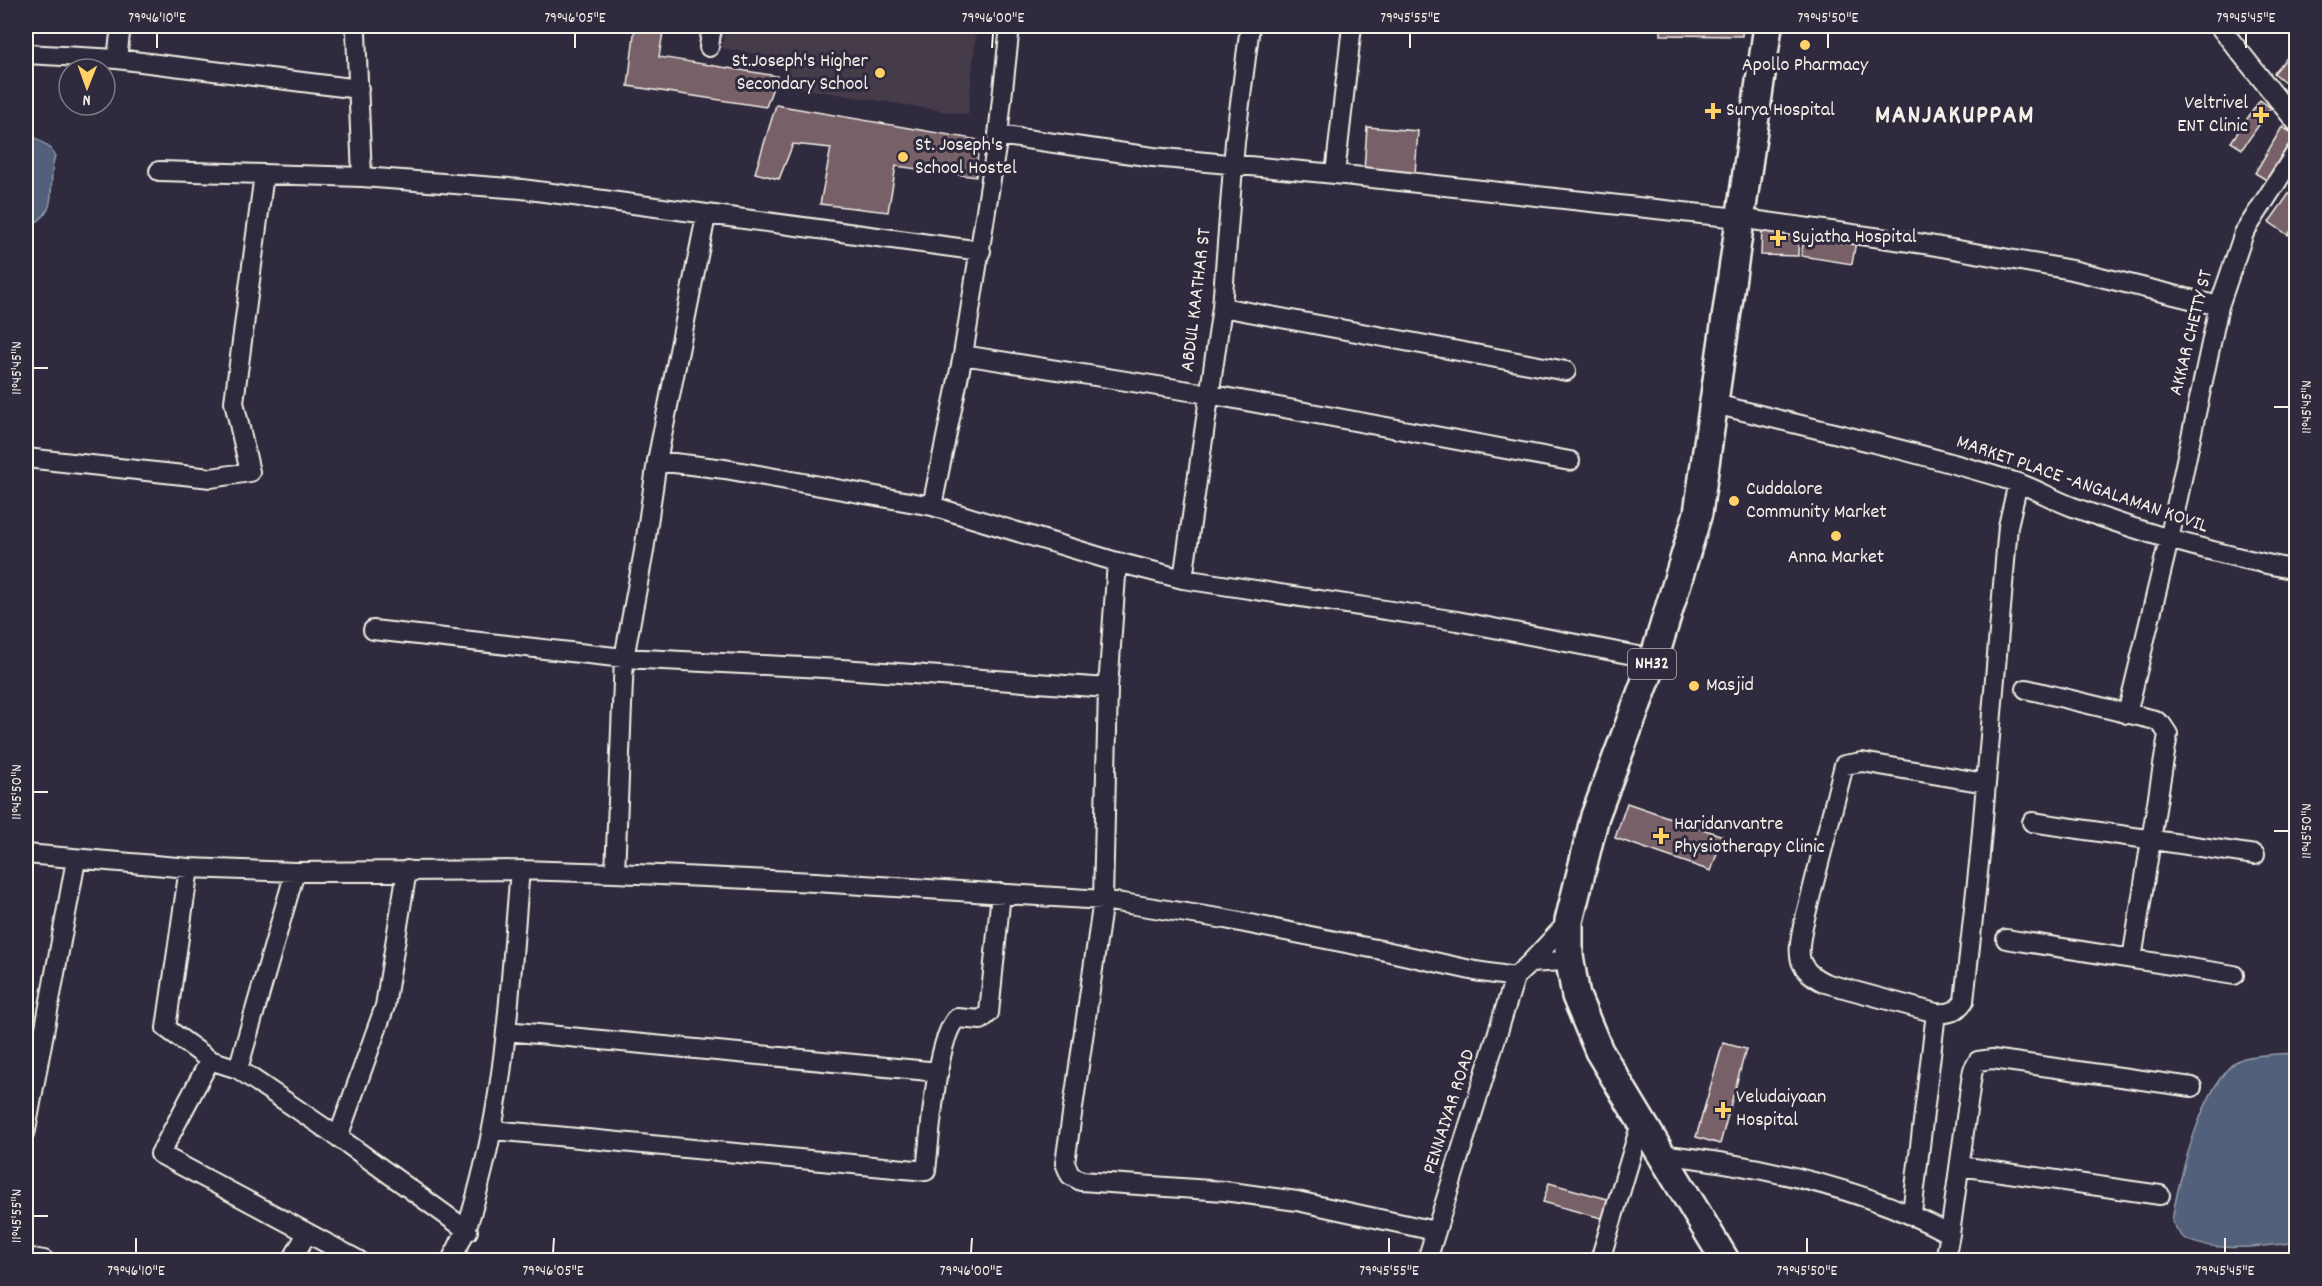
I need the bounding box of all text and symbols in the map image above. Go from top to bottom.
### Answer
text: 79°46'10"E [128,8,186,30]
text: 79°46'05"E [544,8,606,30]
text: 79°46'00"E [962,8,1024,30]
text: 79°45'55"E [1380,8,1440,30]
text: 79°45'50"E [1798,8,1859,30]
text: 79°45'45"E [2217,8,2276,30]
marker: Apollo Pharmacy [1798,38,1812,52]
place label: St.Joseph's Higher Secondary School [732,48,869,99]
place label: Apollo Pharmacy [1742,52,1869,80]
north arrow [57,57,117,117]
marker: St.Joseph's Higher Secondary School [873,66,887,80]
text: N [83,88,91,111]
place label: Veltrivel ENT Clinic [2177,90,2248,141]
place label: Surya Hospital [1726,97,1835,125]
district label: MANJAKUPPAM [1875,98,2035,135]
marker: Surya Hospital [1704,102,1722,120]
marker: Veltrivel ENT Clinic [2252,106,2270,124]
place label: St. Joseph's School Hostel [915,132,1017,183]
marker: St. Joseph's School Hostel [896,150,910,164]
place label: Sujatha Hospital [1792,224,1917,252]
street label: ABDUL KAATHAR ST [1174,227,1220,373]
marker: Sujatha Hospital [1769,229,1787,247]
street label: AKKAR CHETTY ST [2163,267,2221,399]
text: 11°45'45"N [7,341,29,395]
text: 11°45'45"N [2297,380,2319,434]
street label: MARKET PLACE -ANGALAMAN KOVIL [1952,429,2212,541]
place label: Cuddalore Community Market [1746,476,1887,527]
marker: Cuddalore Community Market [1727,494,1741,508]
marker: Anna Market [1829,529,1843,543]
place label: Anna Market [1788,544,1884,572]
road number: NH32 [1628,649,1676,679]
place label: Masjid [1706,672,1754,700]
marker: Masjid [1687,679,1701,693]
text: 11°45'50"N [7,764,29,820]
text: 11°45'50"N [2297,803,2319,859]
place label: Haridanvantre Physiotherapy Clinic [1674,811,1825,862]
marker: Haridanvantre Physiotherapy Clinic [1652,827,1670,845]
street label: PENNAIYAR ROAD [1417,1046,1483,1178]
place label: Veludaiyaan Hospital [1736,1084,1826,1135]
marker: Veludaiyaan Hospital [1714,1101,1732,1119]
text: 11°45'55"N [7,1189,29,1243]
text: 79°46'10"E [107,1261,165,1283]
text: 79°46'05"E [522,1261,584,1283]
text: 79°46'00"E [940,1261,1002,1283]
text: 79°45'55"E [1359,1261,1419,1283]
text: 79°45'50"E [1777,1261,1838,1283]
text: 79°45'45"E [2196,1261,2255,1283]

